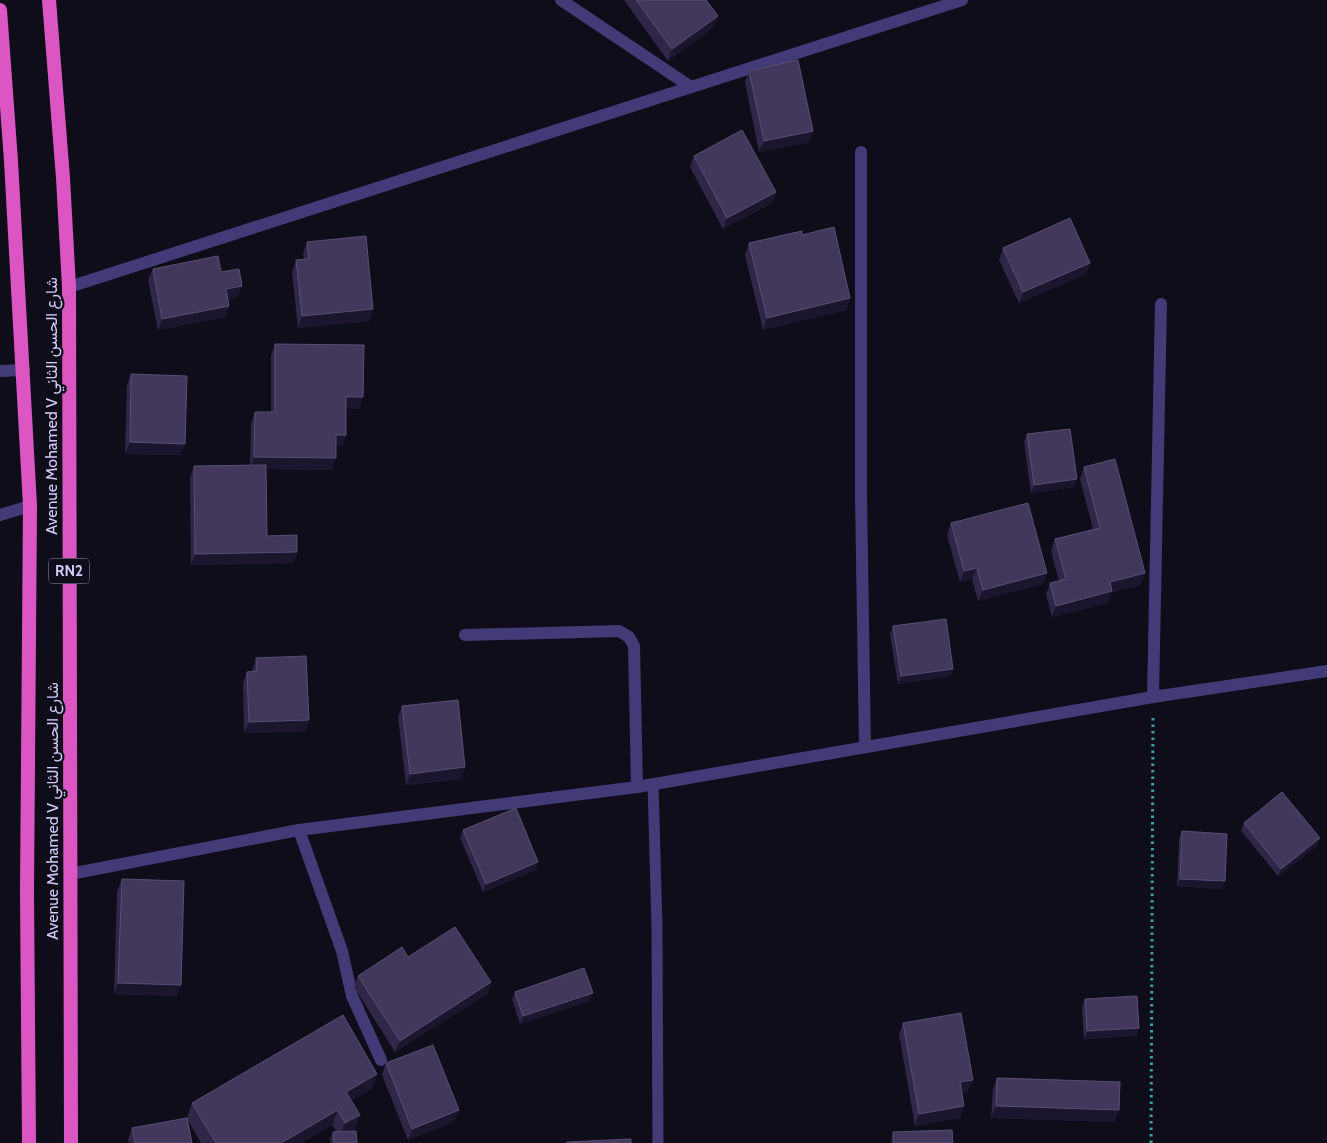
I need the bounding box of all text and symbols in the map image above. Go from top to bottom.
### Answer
street label: Avenue Mohamed V شارع الحسن الثاني [42,277,65,535]
road number: RN2 [49,558,89,584]
street label: Avenue Mohamed V شارع الحسن الثاني [43,682,66,940]

